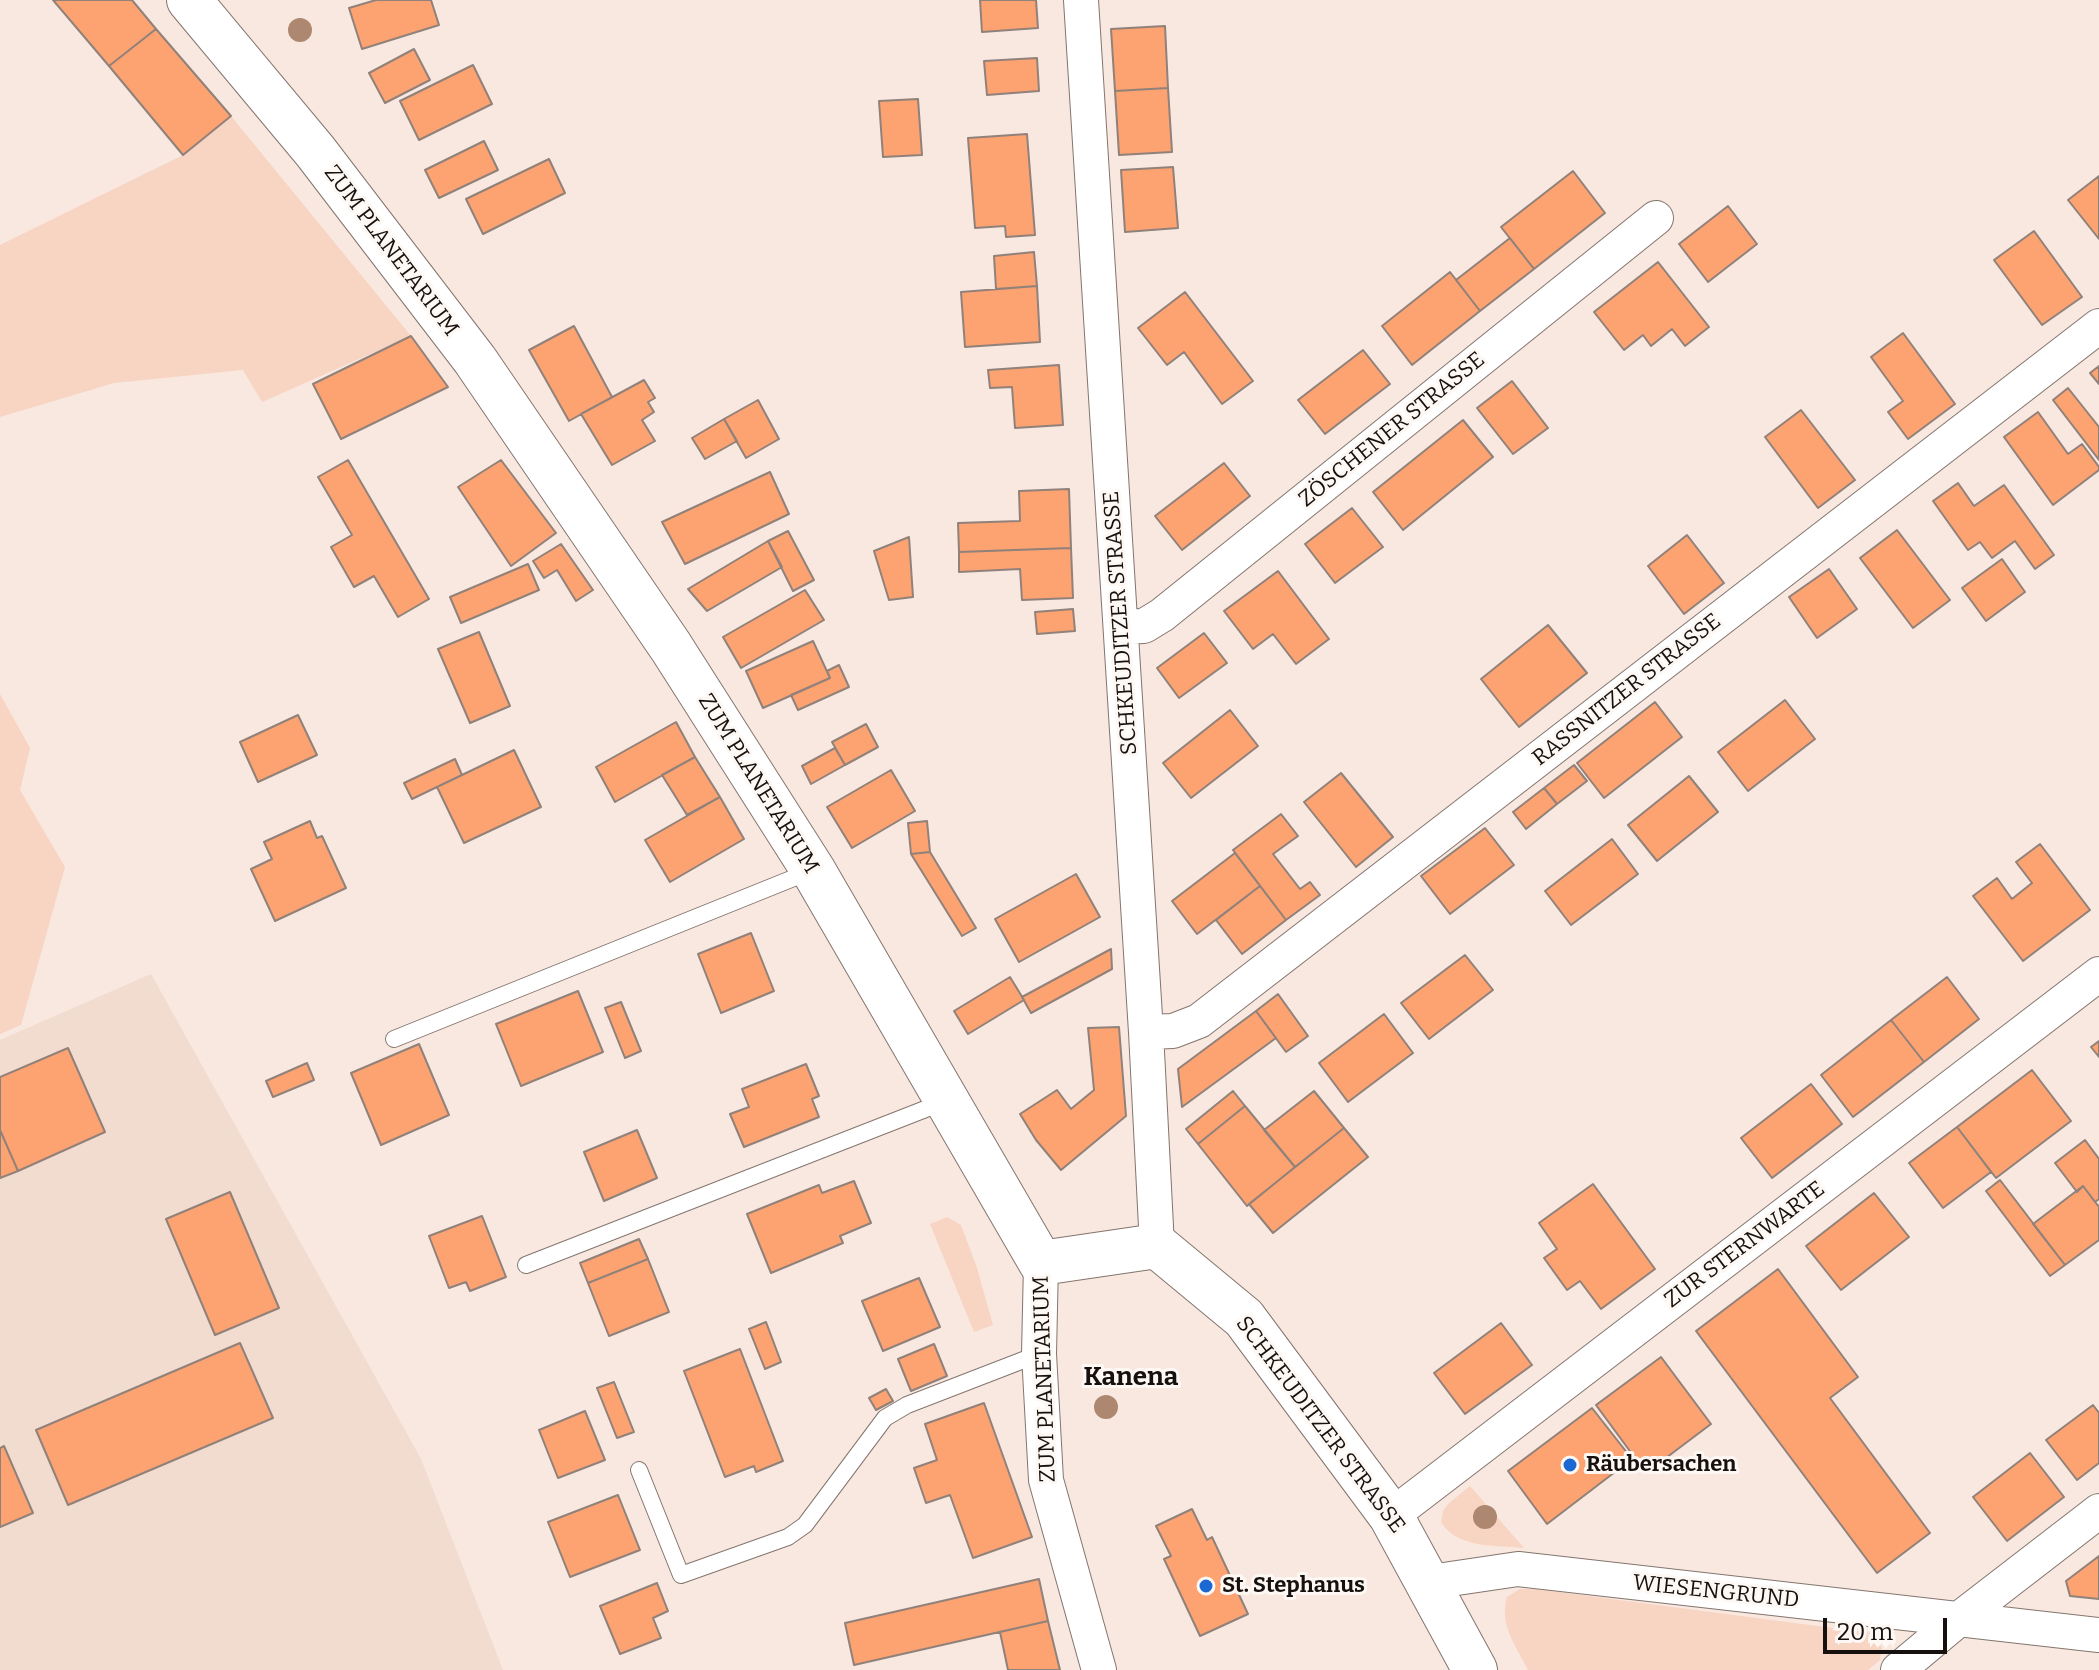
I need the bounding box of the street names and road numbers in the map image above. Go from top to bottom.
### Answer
street label: ZUM PLANETARIUM [318,160,464,342]
street label: ZÖSCHENER STRASSE [1294,347,1490,513]
street label: SCHKEUDITZER STRASSE [1099,490,1143,756]
street label: RASSNITZER STRASSE [1528,608,1726,772]
street label: ZUM PLANETARIUM [692,689,824,879]
street label: ZUR STERNWARTE [1660,1176,1830,1314]
street label: ZUM PLANETARIUM [1028,1275,1062,1483]
street label: SCHKEUDITZER STRASSE [1230,1311,1410,1539]
street label: WIESENGRUND [1631,1570,1801,1614]

